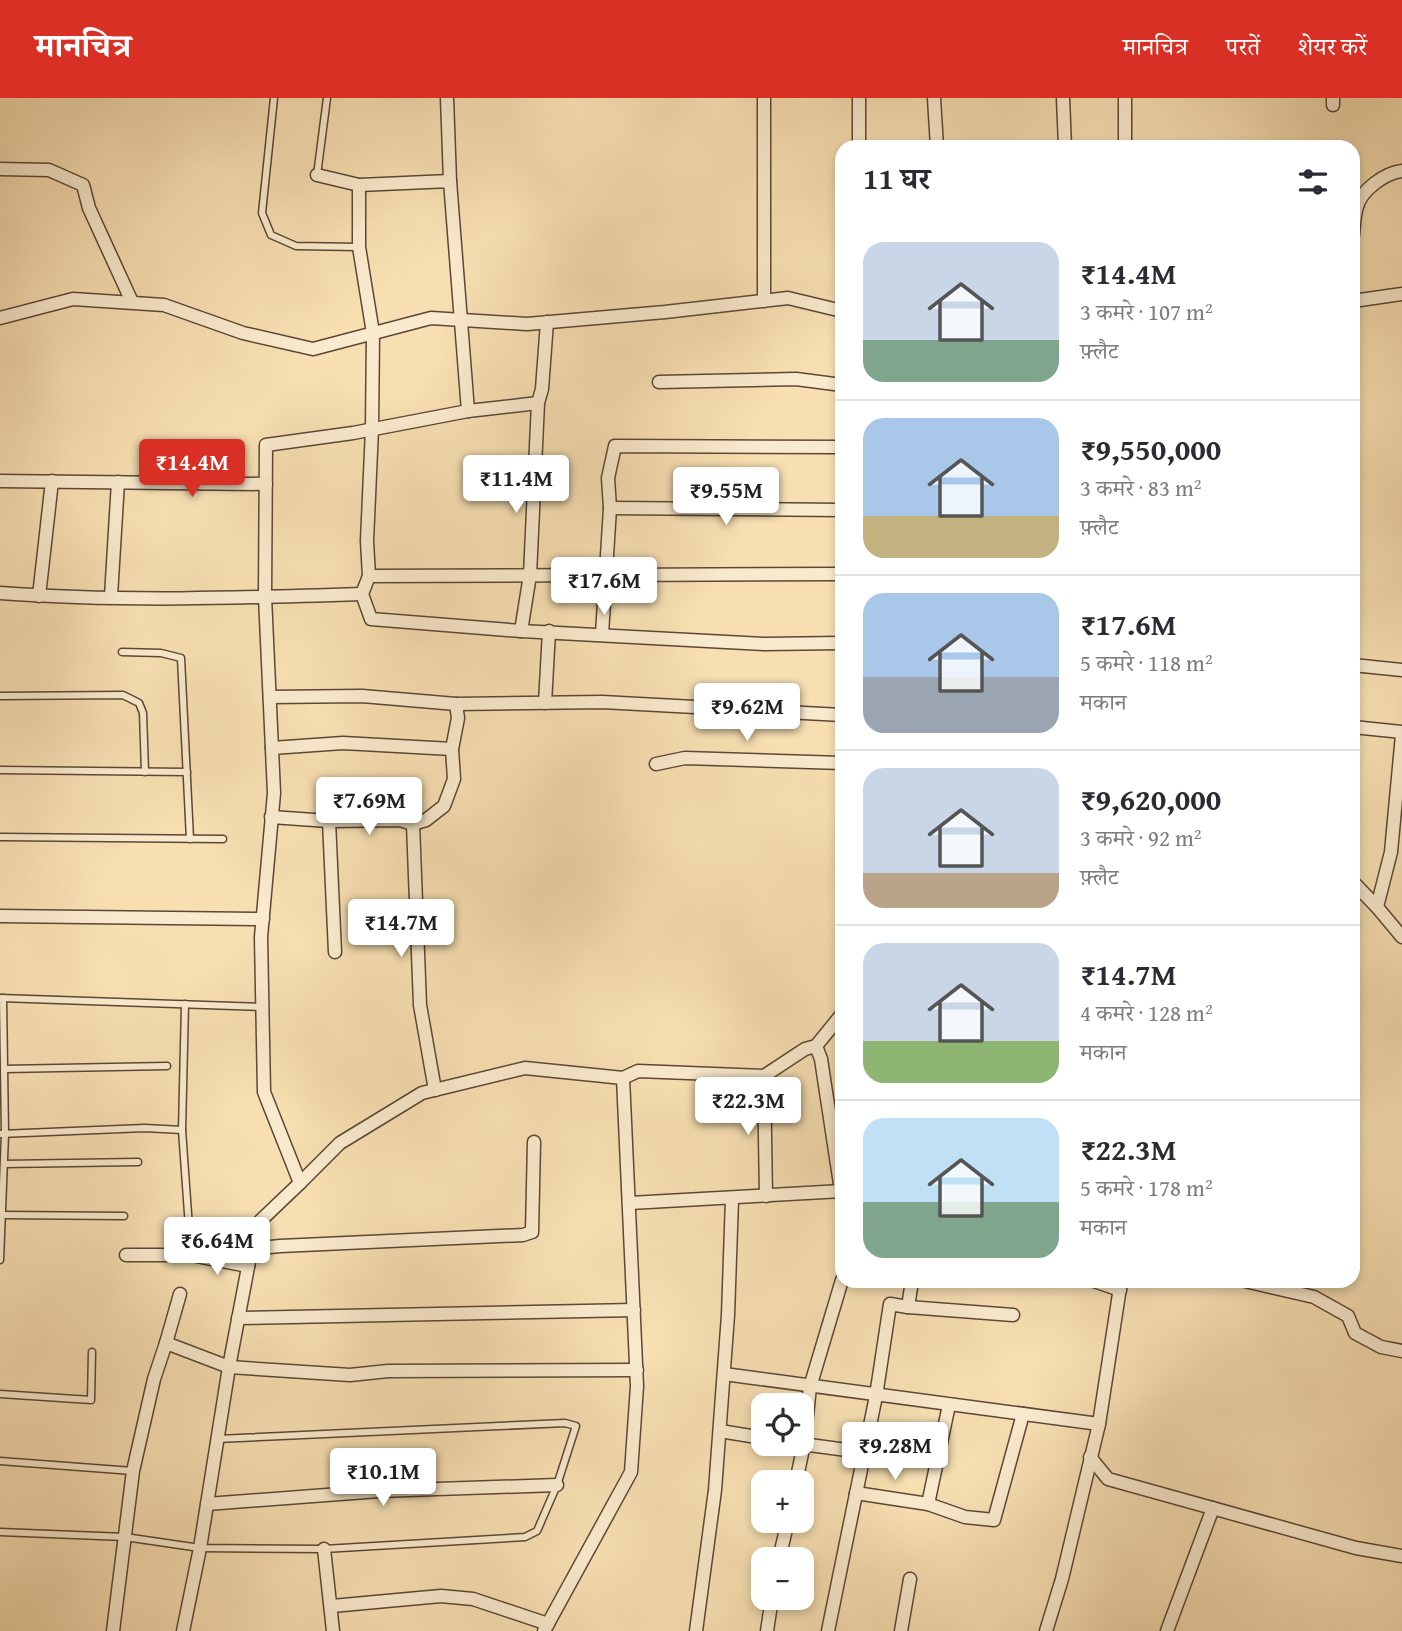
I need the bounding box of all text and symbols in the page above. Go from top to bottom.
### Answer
text: मानचित्र [35,21,131,69]
text: मानचित्र [1123,29,1188,64]
text: परतें [1226,29,1260,64]
text: शेयर करें [1298,29,1367,64]
text: 11 घर [863,156,930,200]
icon: filters [1294,163,1332,201]
text: ₹14.4M [1080,251,1176,295]
icon: home [919,270,1003,354]
text: 3 कमरे · 107 m² [1080,295,1213,328]
text: फ़्लैट [1080,334,1118,367]
text: ₹9,550,000 [1080,427,1221,471]
pin: ₹14.4M [135,440,249,499]
text: ₹14.4M [155,445,229,478]
icon: home [919,446,1003,530]
pin: ₹11.4M [459,456,573,515]
text: ₹11.4M [479,461,553,494]
pin: ₹9.55M [669,468,783,527]
text: 3 कमरे · 83 m² [1080,471,1202,504]
text: ₹9.55M [689,473,763,506]
text: फ़्लैट [1080,510,1118,543]
pin: ₹17.6M [547,558,661,617]
text: ₹17.6M [567,563,641,596]
text: ₹17.6M [1080,602,1176,646]
icon: home [919,621,1003,705]
text: 5 कमरे · 118 m² [1080,646,1213,679]
pin: ₹9.62M [690,684,804,743]
text: मकान [1080,685,1127,718]
text: ₹9.62M [710,689,784,722]
text: ₹9,620,000 [1080,777,1221,821]
pin: ₹7.69M [312,778,426,837]
text: ₹7.69M [332,783,406,816]
icon: home [919,796,1003,880]
text: 3 कमरे · 92 m² [1080,821,1202,854]
text: फ़्लैट [1080,860,1118,893]
pin: ₹14.7M [344,900,458,959]
text: ₹14.7M [364,905,438,938]
text: ₹14.7M [1080,952,1176,996]
icon: home [919,971,1003,1055]
text: 4 कमरे · 128 m² [1080,996,1213,1029]
text: मकान [1080,1035,1127,1068]
pin: ₹22.3M [691,1077,805,1137]
text: ₹22.3M [711,1083,785,1116]
text: ₹22.3M [1080,1127,1176,1171]
icon: home [919,1146,1003,1230]
text: 5 कमरे · 178 m² [1080,1171,1213,1204]
text: मकान [1080,1210,1127,1243]
pin: ₹6.64M [160,1218,274,1277]
text: ₹6.64M [180,1223,254,1256]
map controls [751,1393,814,1610]
button: locate [751,1393,814,1456]
pin: ₹9.28M [838,1422,952,1482]
text: ₹9.28M [858,1428,932,1461]
pin: ₹10.1M [326,1448,440,1508]
text: ₹10.1M [346,1454,420,1487]
button: + [751,1470,814,1533]
button: − [751,1547,814,1610]

